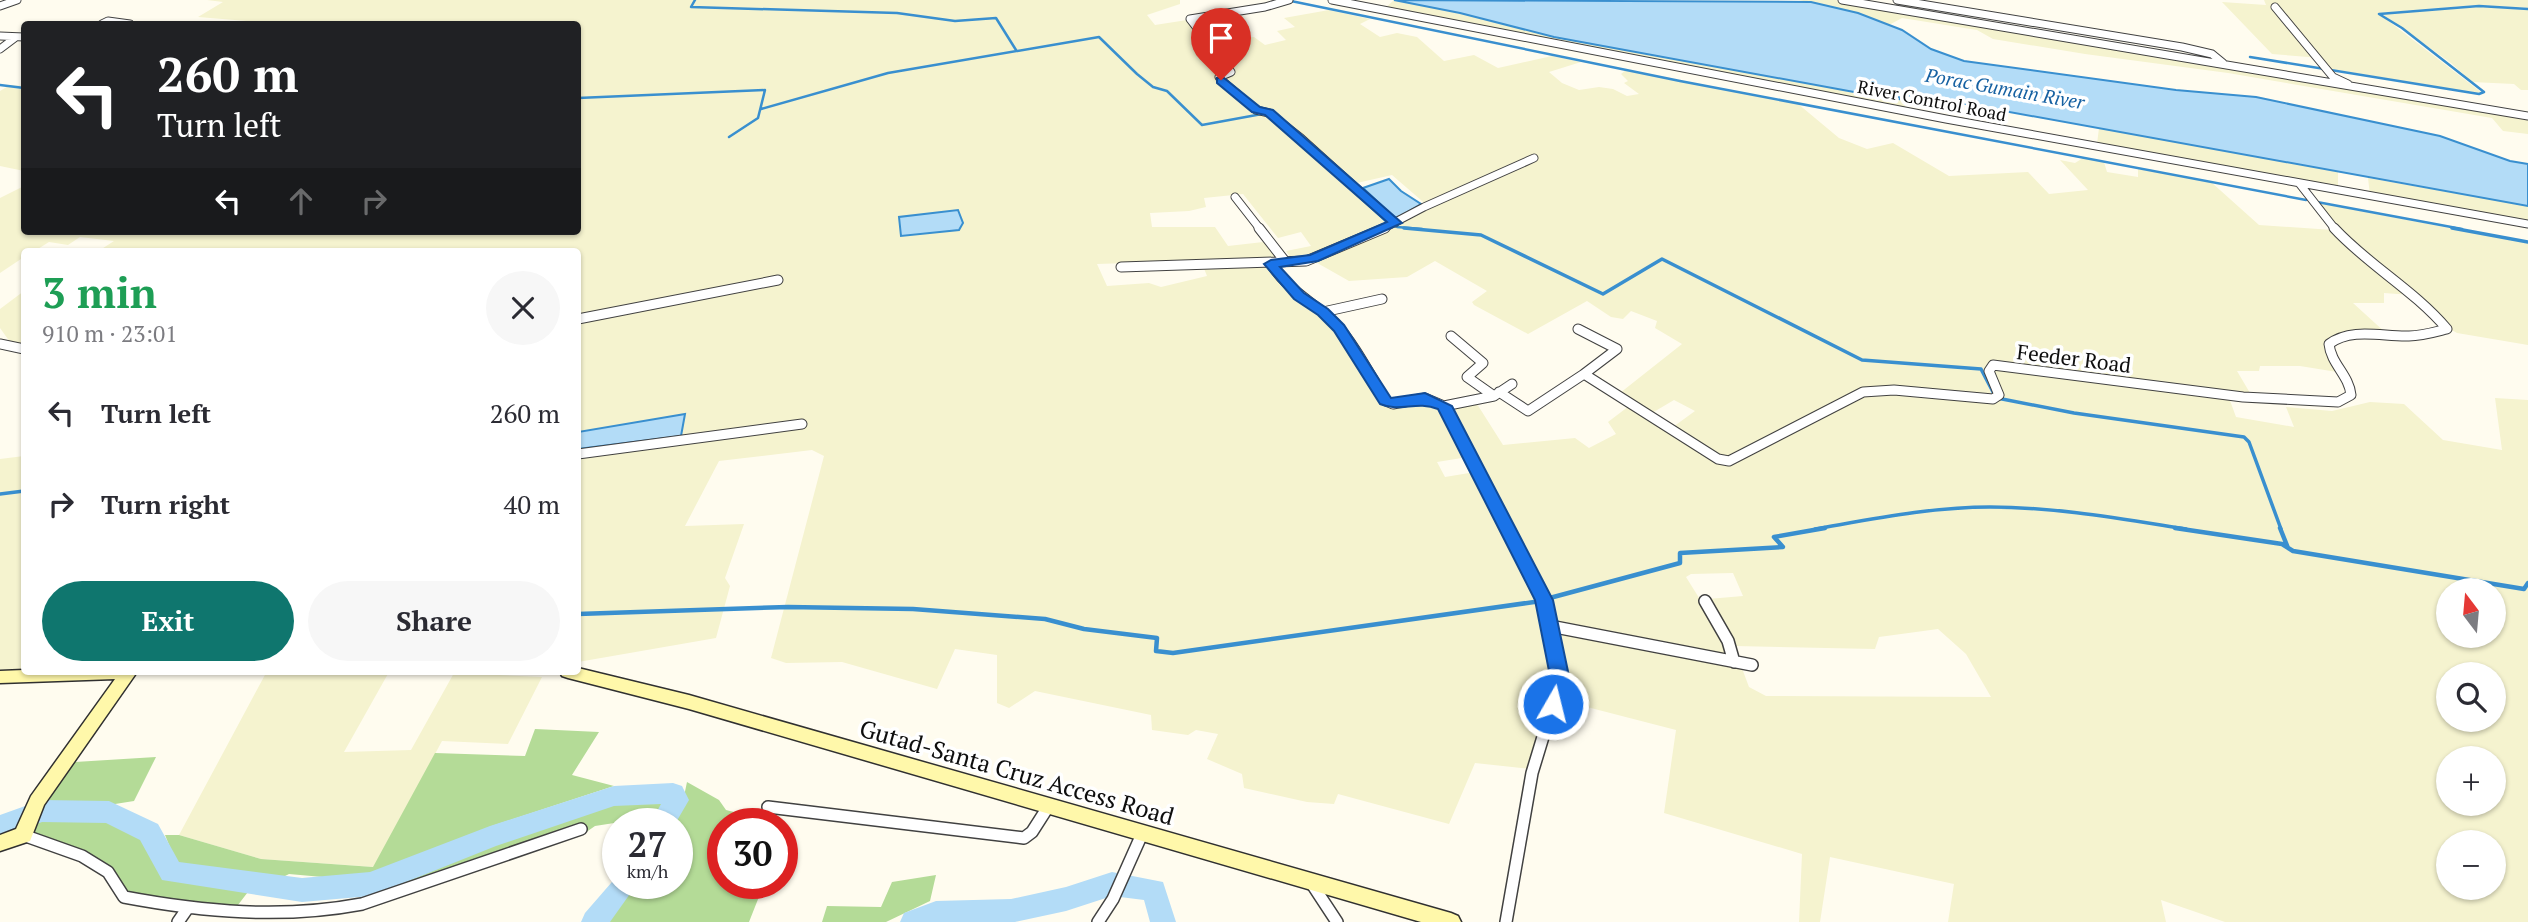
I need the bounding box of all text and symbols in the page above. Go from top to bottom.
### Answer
pin [1191,8,1251,80]
icon: arrive [1202,19,1240,57]
text: 260 m [157,41,299,106]
icon: left [42,49,133,140]
water label: Porac Gumain River [1923,62,2087,114]
street label: River Control Road [1855,74,2009,126]
text: Turn left [157,104,281,146]
icon: left [209,182,247,220]
icon: ahead [282,182,320,220]
icon: right [355,182,393,220]
text: 3 min [42,264,157,320]
button: close [486,271,560,345]
text: 910 m · 23:01 [42,318,177,349]
street label: Feeder Road [2015,337,2133,379]
icon: left [42,394,80,432]
text: Turn left [101,396,211,430]
text: 260 m [490,396,560,430]
icon: right [42,485,80,523]
text: Turn right [101,487,230,521]
text: 40 m [504,487,560,521]
north arrow [2436,578,2506,648]
map controls [2436,578,2506,900]
button: Exit [42,581,294,661]
button: Share [308,581,560,661]
button: search [2436,662,2506,732]
position arrow [1516,667,1590,741]
street label: Gutad-Santa Cruz Access Road [856,712,1178,832]
button: + [2436,746,2506,816]
speed limit sign: 30 [707,808,798,899]
text: 27 [628,821,667,867]
button: − [2436,830,2506,900]
text: km/h [627,859,668,883]

